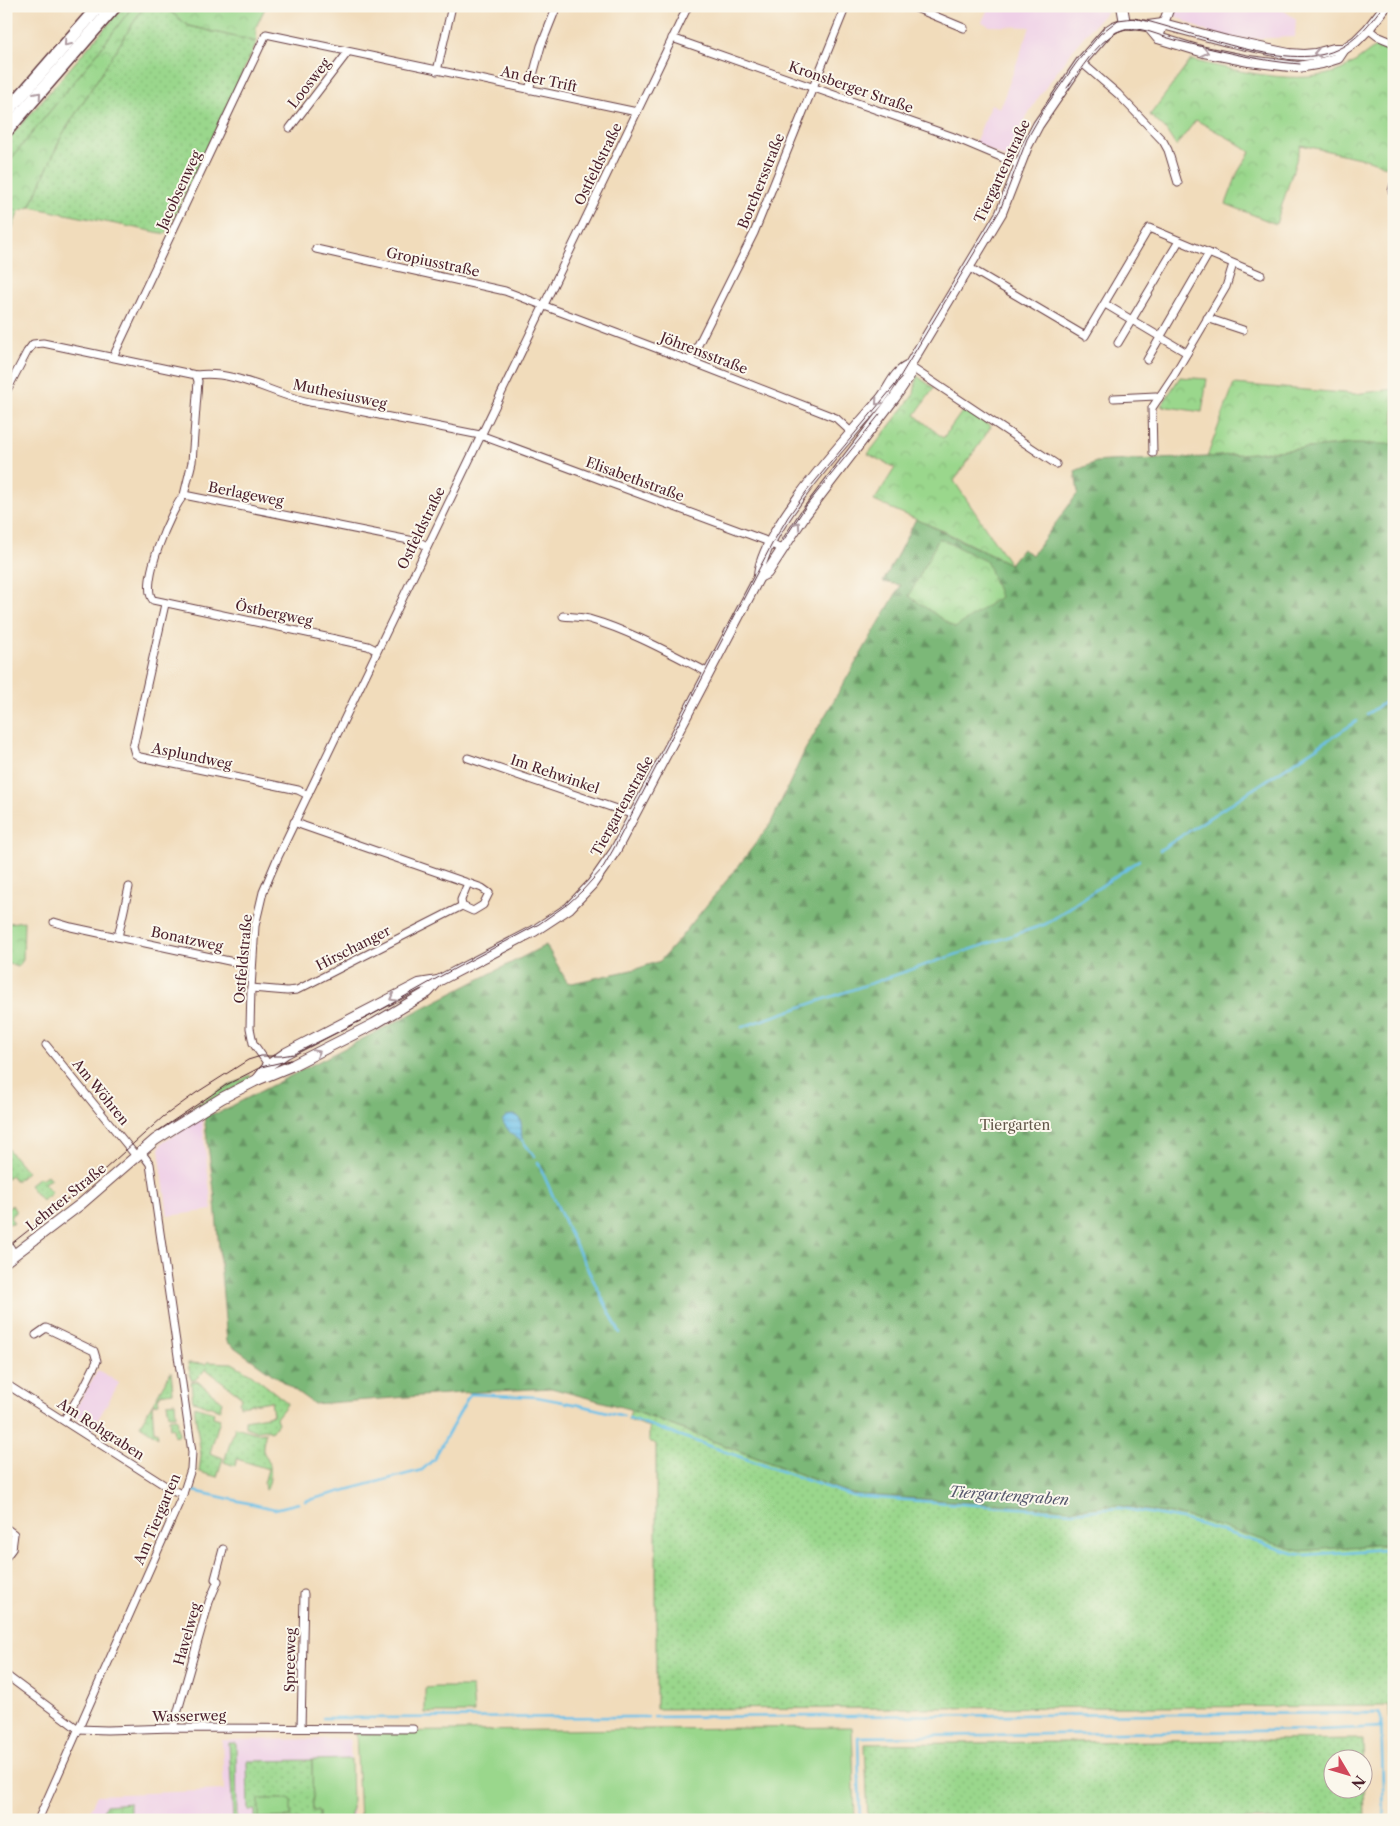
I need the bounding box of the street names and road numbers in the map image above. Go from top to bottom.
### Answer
street label: Loosweg [284,54,335,112]
street label: Kronsberger Straße [786,57,916,117]
street label: An der Trift [498,62,579,96]
street label: Tiergartenstraße [970,116,1034,226]
street label: Ostfeldstraße [570,120,626,208]
street label: Borchersstraße [734,130,788,232]
street label: Jacobsenweg [152,147,205,234]
street label: Gropiusstraße [385,243,481,281]
street label: Jöhrensstraße [656,327,750,378]
street label: Muthesiusweg [291,375,389,413]
street label: Elisabethstraße [583,453,687,505]
street label: Berlageweg [207,478,286,510]
street label: Ostfeldstraße [393,484,449,572]
street label: Östbergweg [234,596,315,630]
street label: Asplundweg [149,739,234,773]
street label: Im Rehwinkel [508,750,602,798]
street label: Tiergartenstraße [587,752,657,859]
street label: Ostfeldstraße [230,913,256,1004]
street label: Hirschanger [313,921,394,975]
street label: Bonatzweg [149,923,225,956]
street label: Am Wöhren [68,1054,133,1129]
street label: Lehrter Straße [22,1159,110,1235]
street label: Am Rohgraben [53,1394,148,1464]
street label: Am Tiergarten [129,1471,184,1568]
street label: Havelweg [169,1600,205,1667]
street label: Spreeweg [280,1627,300,1692]
street label: Wasserweg [151,1706,227,1726]

